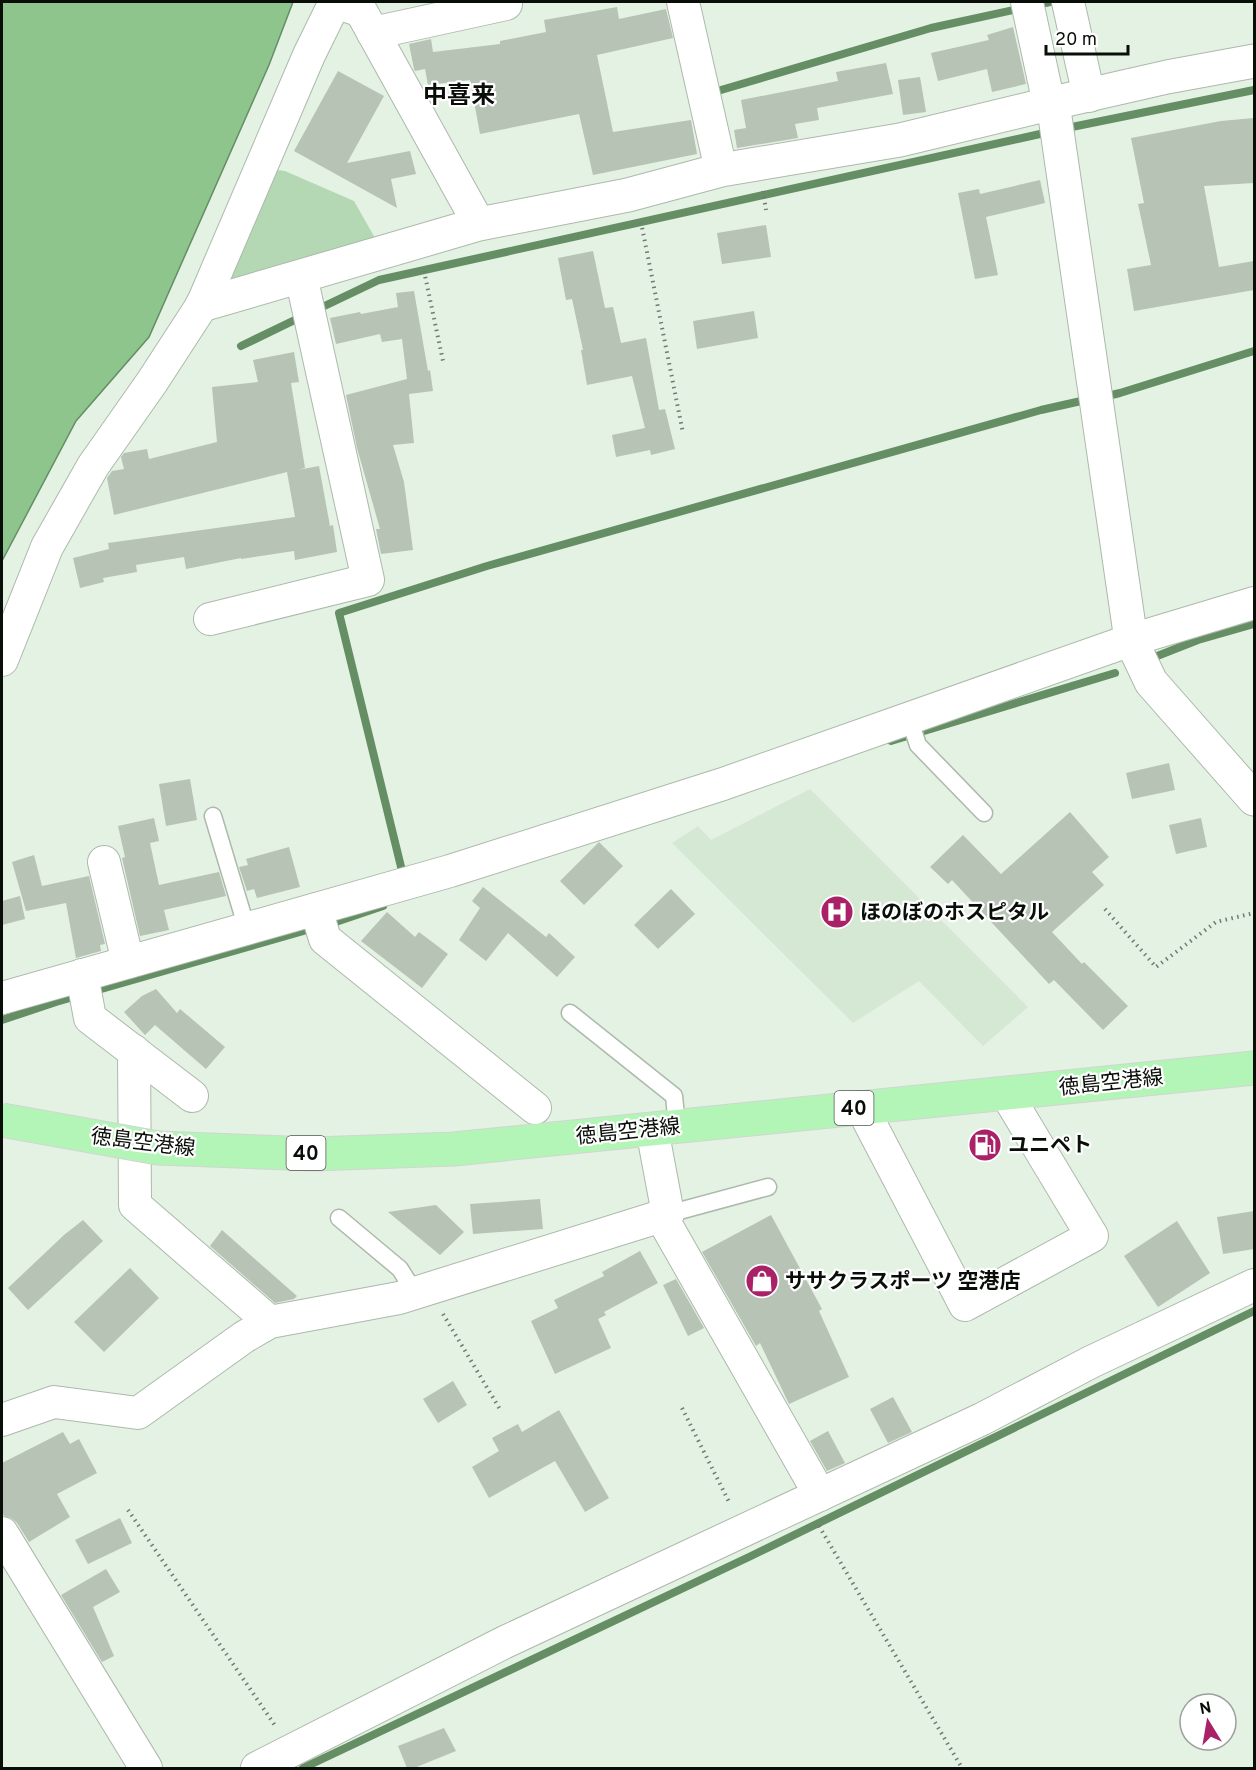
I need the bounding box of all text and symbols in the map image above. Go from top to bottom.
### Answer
scale bar [1046,18,1128,56]
text: 20 m [1055,29,1097,52]
district label: 中喜来 [423,82,495,112]
hospital icon: ほのぼのホスピタル [819,894,855,930]
place label: ほのぼのホスピタル [860,900,1049,927]
street label: 徳島空港線 [1058,1065,1165,1102]
road number: 40 [834,1091,874,1125]
street label: 徳島空港線 [575,1114,682,1151]
street label: 徳島空港線 [89,1124,197,1163]
fuel station icon: ユニペト [967,1127,1003,1163]
place label: ユニペト [1008,1133,1092,1160]
road number: 40 [286,1136,326,1170]
shop icon: ササクラスポーツ 空港店 [744,1263,780,1299]
place label: ササクラスポーツ 空港店 [785,1269,1020,1296]
north arrow [1178,1692,1238,1752]
text: N [1198,1698,1213,1720]

